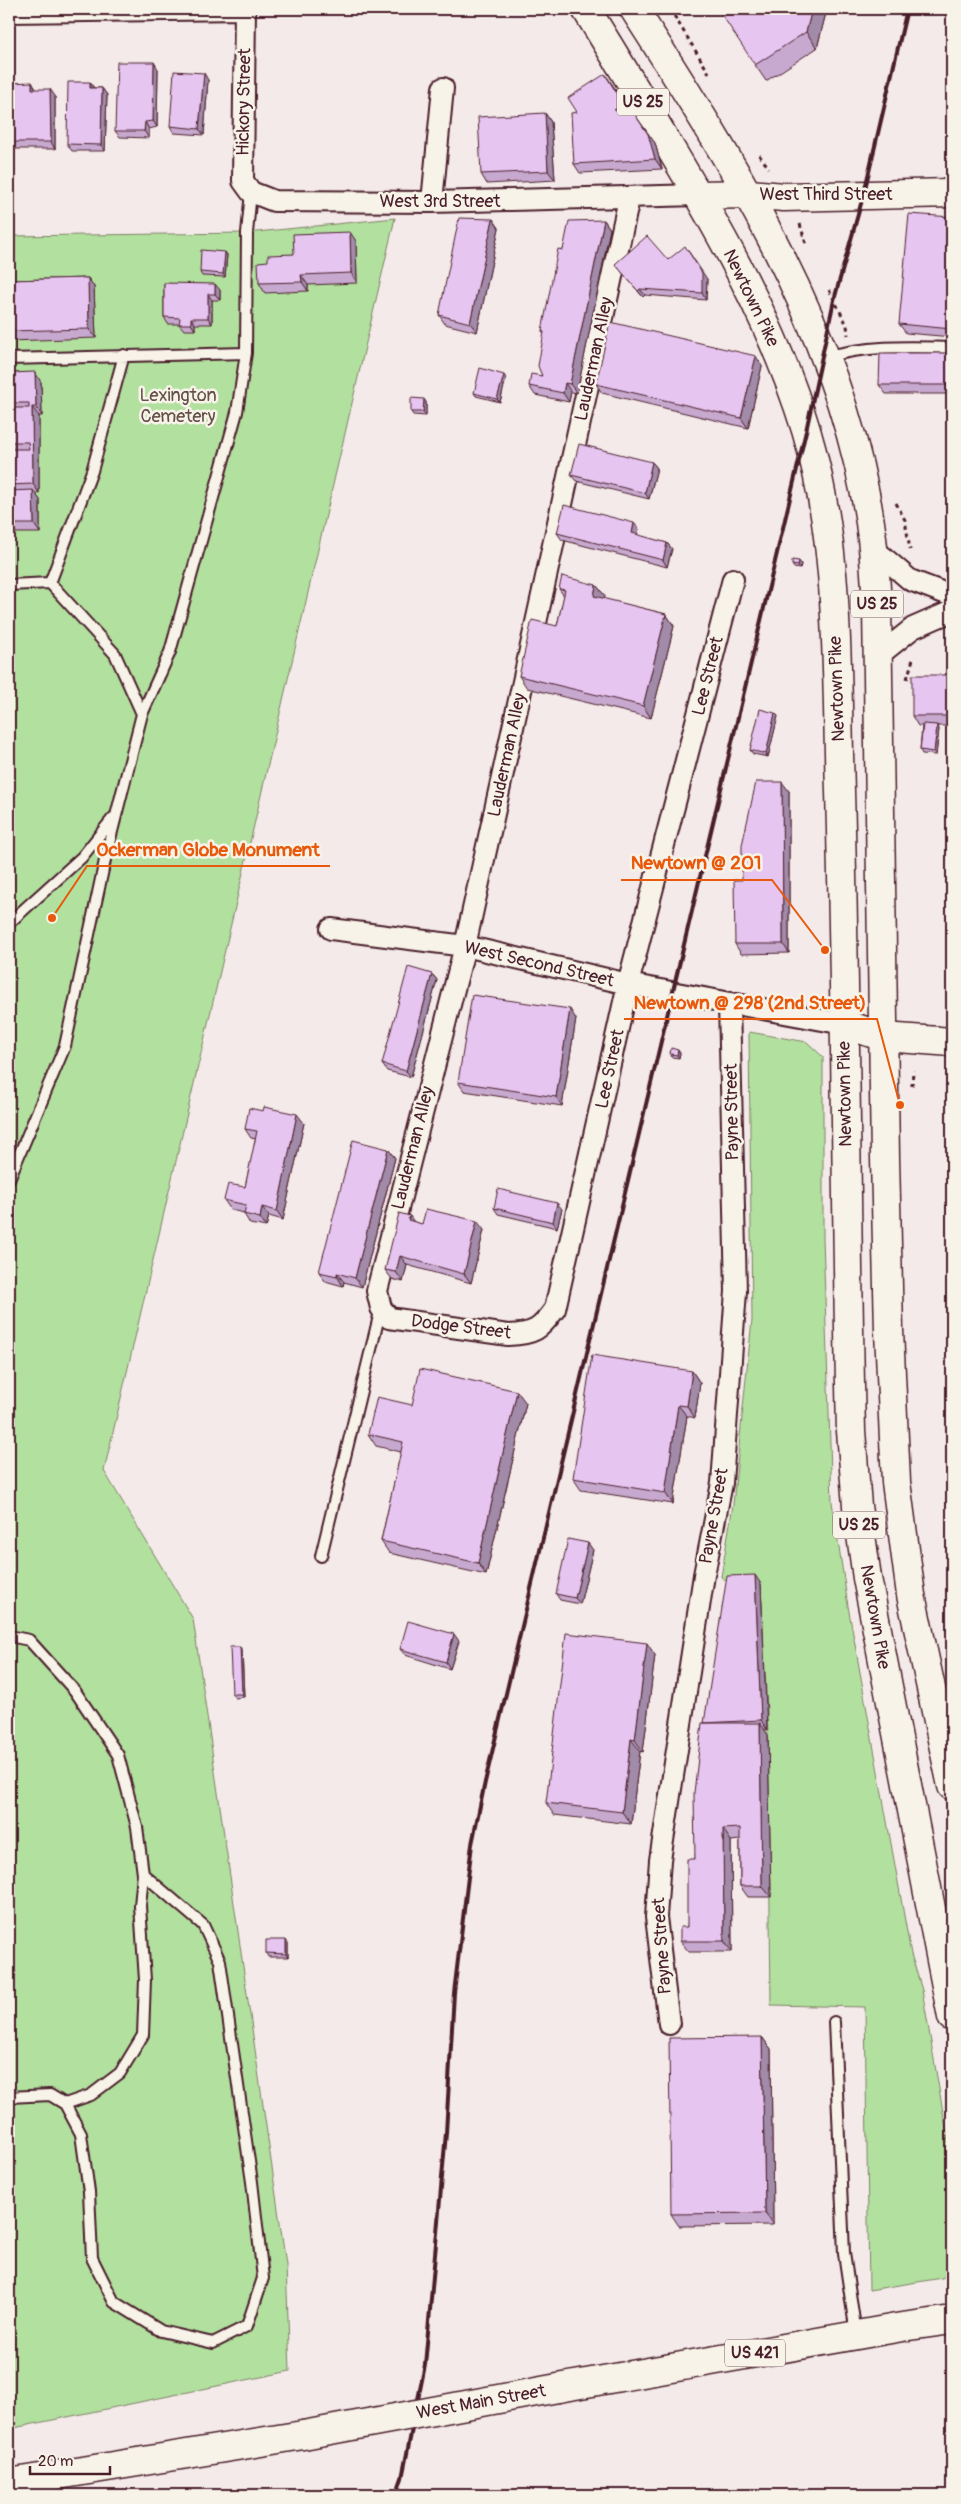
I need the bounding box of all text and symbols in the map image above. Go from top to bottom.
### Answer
street label: Hickory Street [232,47,256,156]
road number: US 25 [617,88,669,115]
street label: West Third Street [760,183,893,206]
street label: West 3rd Street [379,190,501,213]
street label: Newtown Pike [717,245,785,351]
street label: Lauderman Alley [570,295,618,423]
park label: Lexington Cemetery [139,384,217,428]
road number: US 25 [851,590,903,618]
street label: Lee Street [687,633,729,718]
street label: Newtown Pike [824,636,850,742]
street label: Lauderman Alley [483,691,531,819]
callout: Ockerman Globe Monument [87,832,330,866]
text: Ockerman Globe Monument [96,838,321,862]
callout: Newtown @ 201 [621,846,772,880]
text: Newtown @ 201 [631,851,761,875]
street label: West Second Street [462,936,617,993]
callout: Newtown @ 298 (2nd Street) [624,985,877,1019]
text: Newtown @ 298 (2nd Street) [634,991,866,1015]
street label: Lee Street [590,1026,630,1111]
street label: Newtown Pike [833,1041,857,1147]
street label: Payne Street [720,1063,744,1161]
street label: Lauderman Alley [387,1084,440,1212]
street label: Dodge Street [410,1309,513,1345]
street label: Payne Street [694,1465,734,1566]
road number: US 25 [833,1512,885,1538]
street label: Newtown Pike [854,1563,896,1671]
street label: Payne Street [647,1896,677,1995]
road number: US 421 [725,2340,785,2366]
street label: West Main Street [415,2379,548,2425]
scale bar [30,2444,110,2476]
text: 20 m [38,2452,73,2471]

